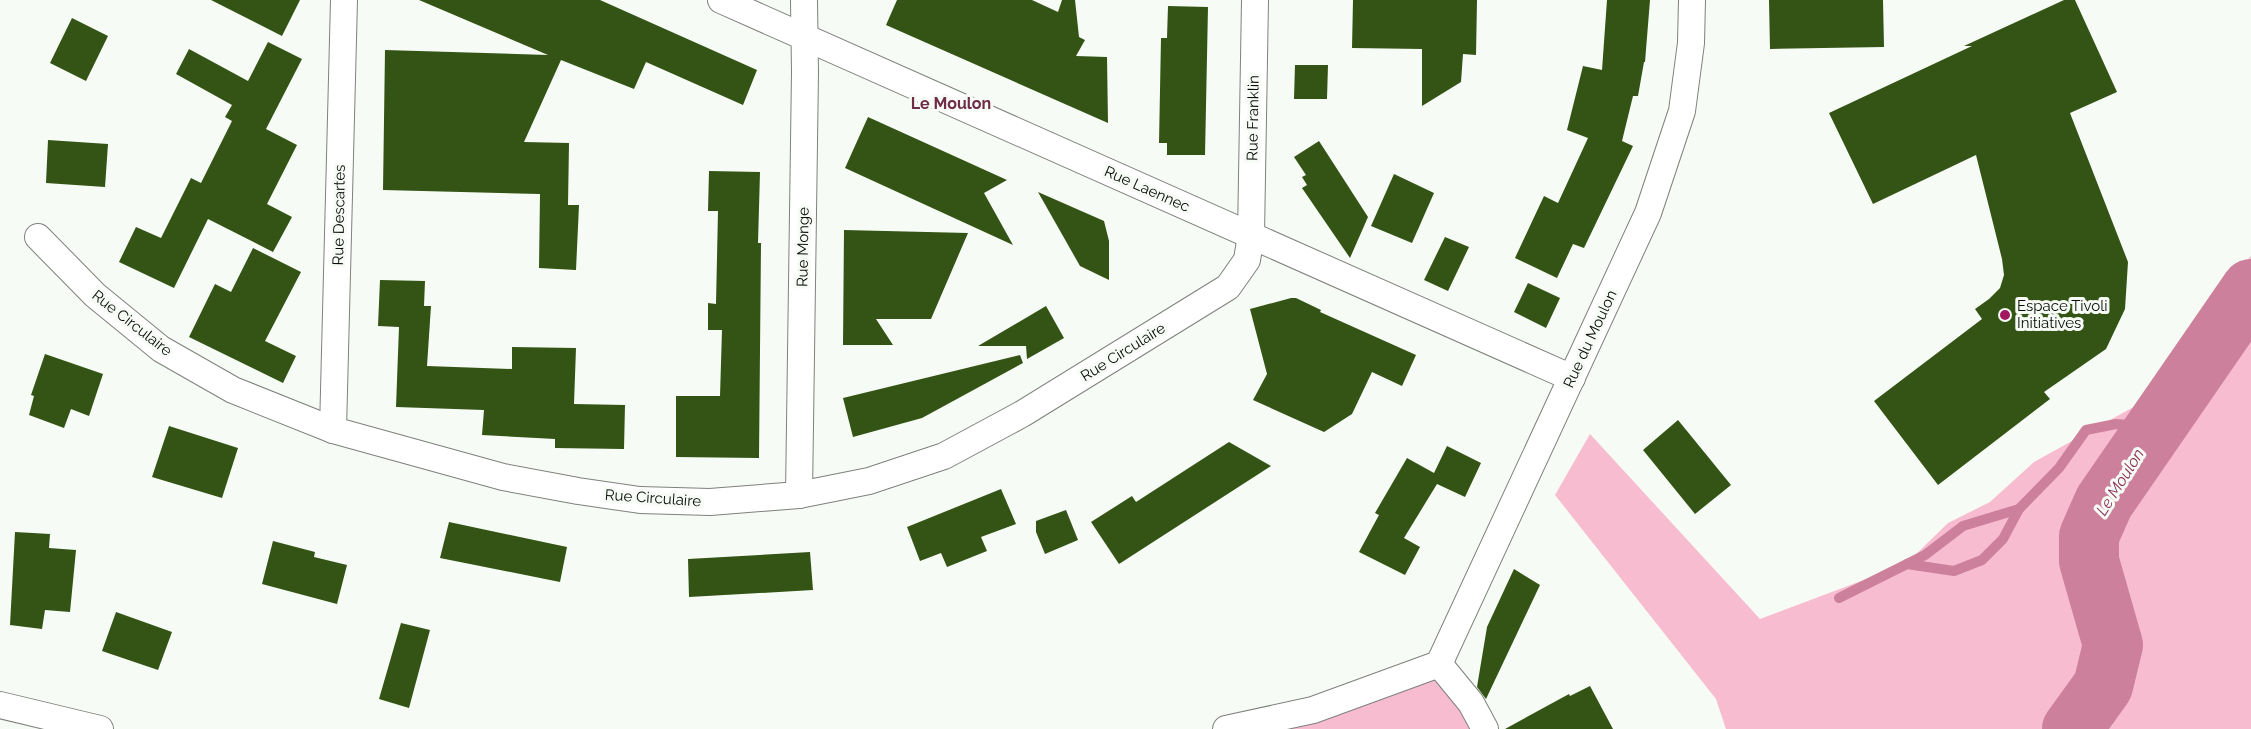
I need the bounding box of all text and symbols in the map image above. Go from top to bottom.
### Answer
street label: Rue Franklin [1243,75,1263,161]
district label: Le Moulon [911,94,991,113]
street label: Rue Laennec [1102,162,1192,216]
street label: Rue Descartes [329,165,349,265]
street label: Rue Monge [793,207,813,287]
street label: Rue Circulaire [89,286,176,360]
street label: Rue du Moulon [1559,287,1621,391]
place label: Espace Tivoli Initiatives [2017,297,2108,332]
marker: Espace Tivoli Initiatives [1998,308,2012,322]
street label: Rue Circulaire [1077,319,1169,385]
water label: Le Moulon [2092,445,2148,519]
street label: Rue Circulaire [604,486,702,510]

